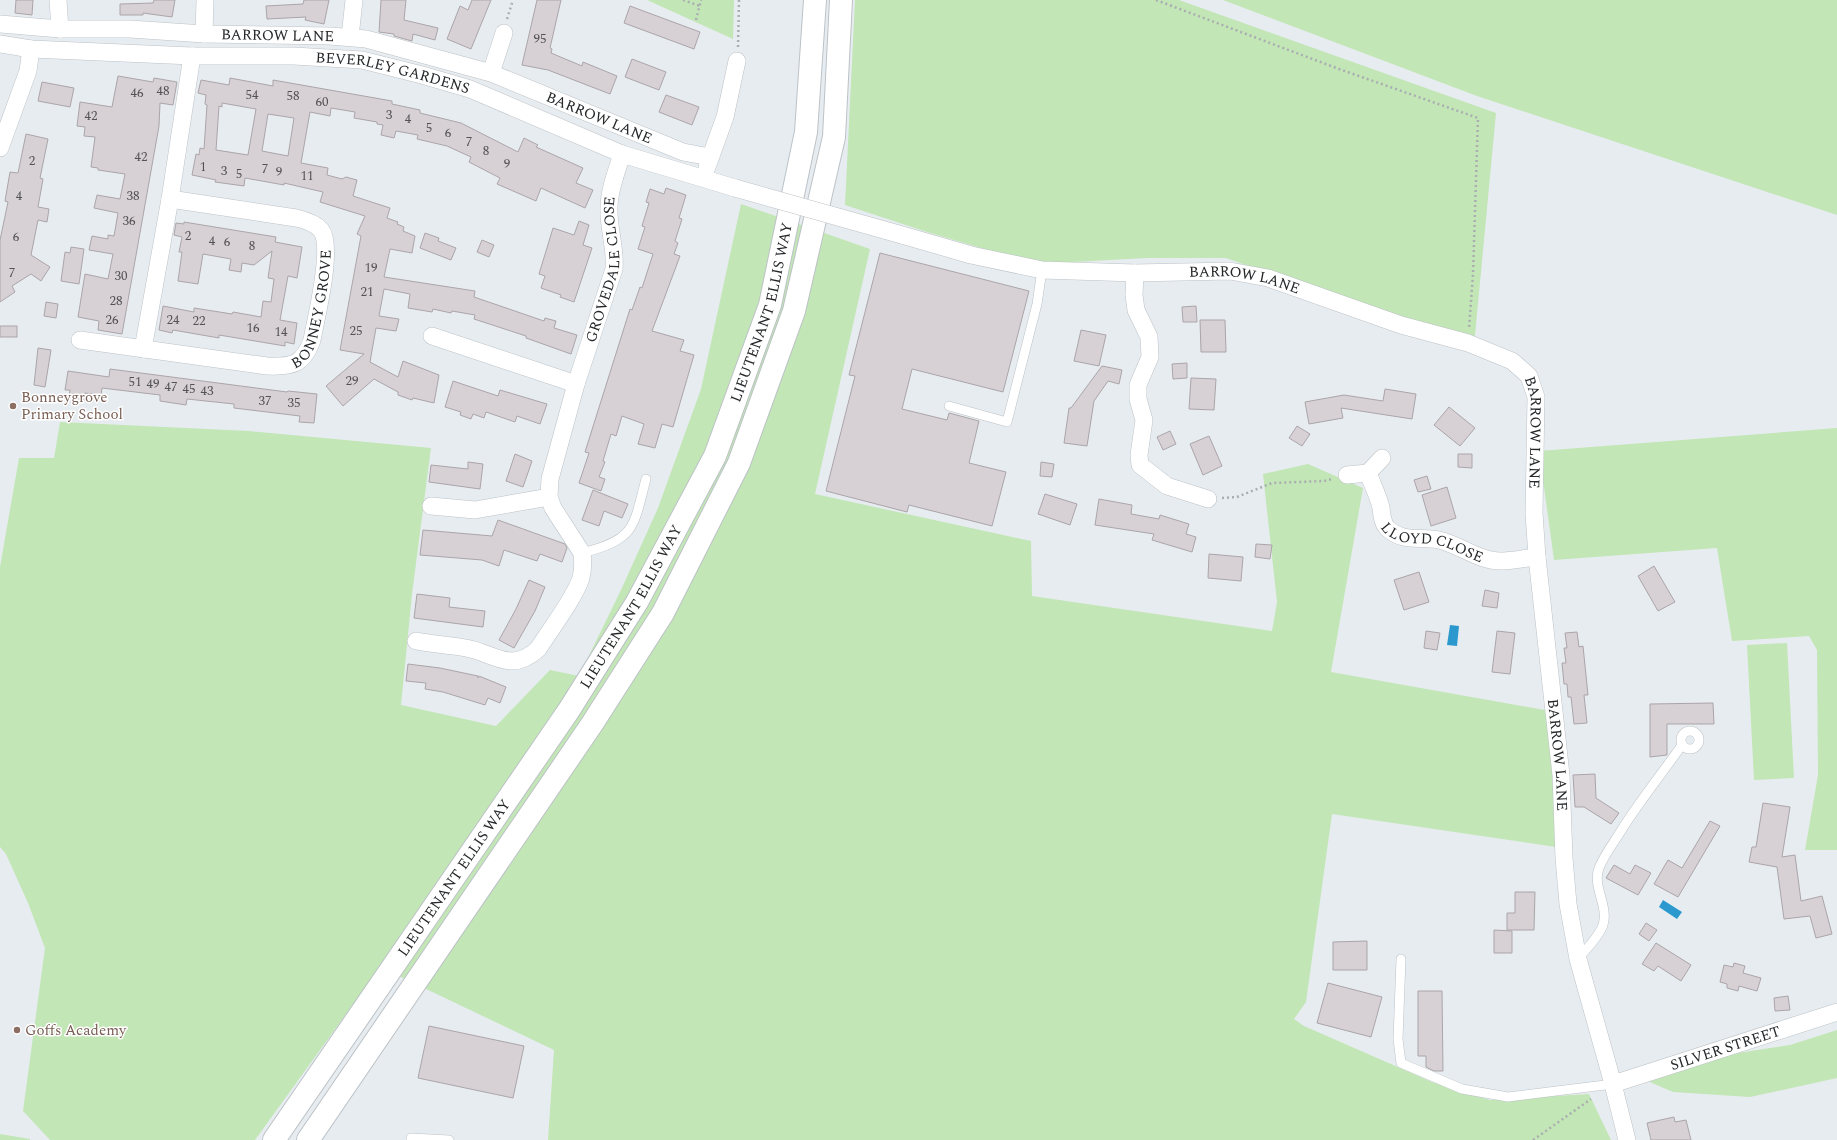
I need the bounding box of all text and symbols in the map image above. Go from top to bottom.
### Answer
street label: BARROW LANE [221,23,334,48]
house number: 95 [534,29,547,49]
street label: BEVERLEY GARDENS [315,46,473,100]
house number: 48 [157,81,170,101]
house number: 46 [131,83,144,103]
house number: 54 [246,85,259,105]
street label: BARROW LANE [542,85,656,150]
house number: 58 [287,86,300,106]
house number: 60 [316,92,329,112]
house number: 3 [386,105,393,125]
house number: 42 [85,106,98,126]
house number: 4 [405,109,412,129]
house number: 5 [426,118,432,138]
house number: 6 [445,123,452,143]
house number: 7 [466,132,472,152]
house number: 8 [483,141,489,161]
house number: 42 [135,147,148,167]
house number: 2 [29,151,35,171]
house number: 9 [504,154,511,174]
house number: 1 [200,157,206,177]
house number: 7 [262,159,268,179]
house number: 3 [221,161,228,181]
house number: 9 [276,162,283,182]
house number: 5 [236,164,242,184]
house number: 11 [301,166,314,186]
house number: 4 [16,186,23,206]
house number: 38 [127,186,140,206]
street label: GROVEDALE CLOSE [579,195,626,345]
house number: 36 [123,211,136,231]
street label: LIEUTENANT ELLIS WAY [724,220,798,405]
house number: 2 [185,226,191,246]
house number: 6 [13,227,20,247]
house number: 4 [209,231,216,251]
house number: 6 [224,232,231,252]
house number: 8 [249,236,255,256]
street label: BONNEY GROVE [287,249,337,375]
house number: 19 [365,258,378,278]
street label: BARROW LANE [1189,260,1303,300]
house number: 7 [9,263,15,283]
house number: 30 [115,266,128,286]
house number: 21 [361,282,374,302]
house number: 28 [110,291,123,311]
house number: 26 [106,310,119,330]
house number: 24 [167,310,180,330]
house number: 22 [193,311,206,331]
house number: 16 [247,318,260,338]
house number: 25 [350,321,363,341]
house number: 14 [275,322,288,342]
house number: 29 [346,371,359,391]
house number: 51 [129,372,142,392]
street label: BARROW LANE [1518,373,1548,489]
house number: 49 [147,374,160,394]
house number: 47 [165,377,178,397]
house number: 45 [183,379,196,399]
house number: 43 [201,381,214,401]
place label: Bonneygrove Primary School [21,386,123,426]
house number: 37 [259,391,272,411]
house number: 35 [288,393,301,413]
marker: Bonneygrove Primary School [8,401,18,411]
street label: LLOYD CLOSE [1375,517,1487,569]
street label: LIEUTENANT ELLIS WAY [574,520,688,693]
street label: BARROW LANE [1541,697,1574,812]
street label: LIEUTENANT ELLIS WAY [392,794,516,961]
place label: Goffs Academy [25,1019,127,1042]
street label: SILVER STREET [1667,1019,1783,1076]
marker: Goffs Academy [12,1025,22,1035]

